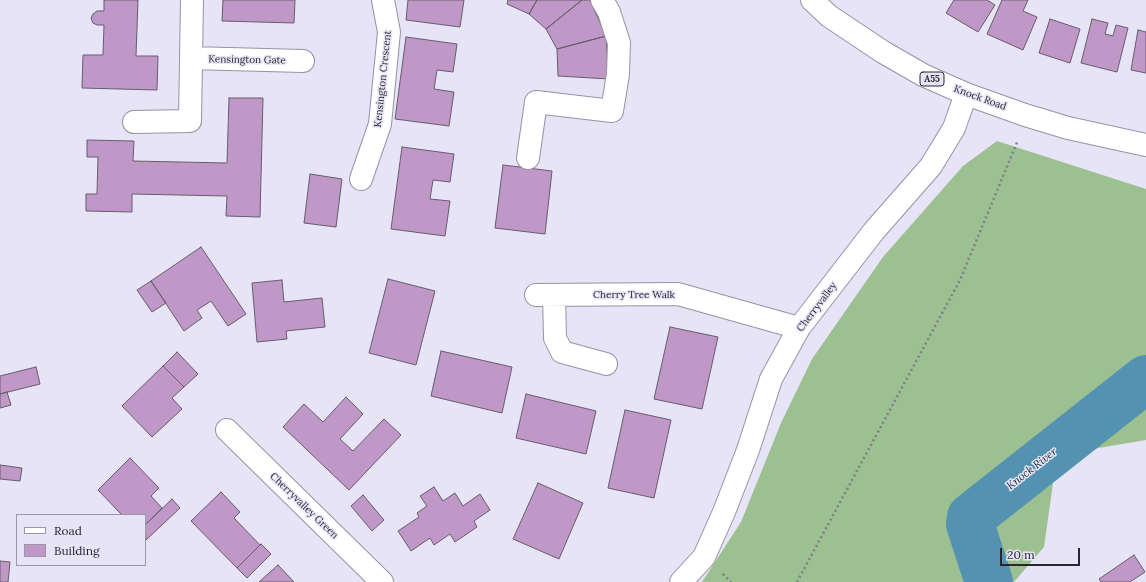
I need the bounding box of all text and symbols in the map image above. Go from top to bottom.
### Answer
street label: Kensington Crescent [372,30,394,128]
street label: Kensington Gate [208,53,286,67]
road number: A55 [920,72,944,86]
street label: Knock Road [952,83,1008,113]
street label: Cherryvalley [795,280,839,334]
street label: Cherry Tree Walk [593,289,675,301]
water label: Knock River [1004,445,1060,493]
street label: Cherryvalley Green [267,470,341,542]
legend [16,514,146,566]
text: Road [54,523,82,538]
scale bar [1002,540,1082,566]
text: Building [54,543,100,558]
text: 20 m [1007,547,1035,562]

